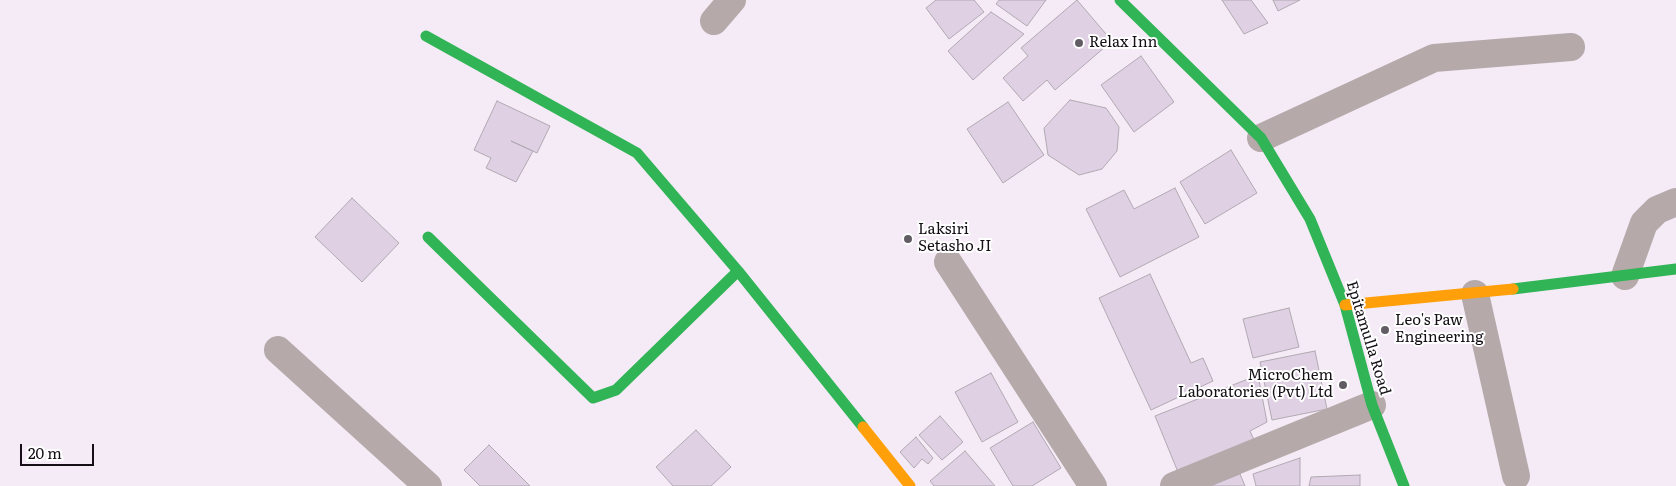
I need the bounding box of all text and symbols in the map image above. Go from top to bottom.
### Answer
place label: Relax Inn [1089,34,1157,52]
marker: Relax Inn [1073,37,1085,49]
place label: Laksiri Setasho JI [918,221,991,256]
marker: Laksiri Setasho JI [902,233,914,245]
street label: Epitamulla Road [1342,279,1394,397]
place label: Leo's Paw Engineering [1395,312,1483,347]
marker: Leo's Paw Engineering [1379,324,1391,336]
place label: MicroChem Laboratories (Pvt) Ltd [1178,367,1333,402]
marker: MicroChem Laboratories (Pvt) Ltd [1337,379,1349,391]
scale bar [22,434,96,466]
text: 20 m [28,441,62,464]

